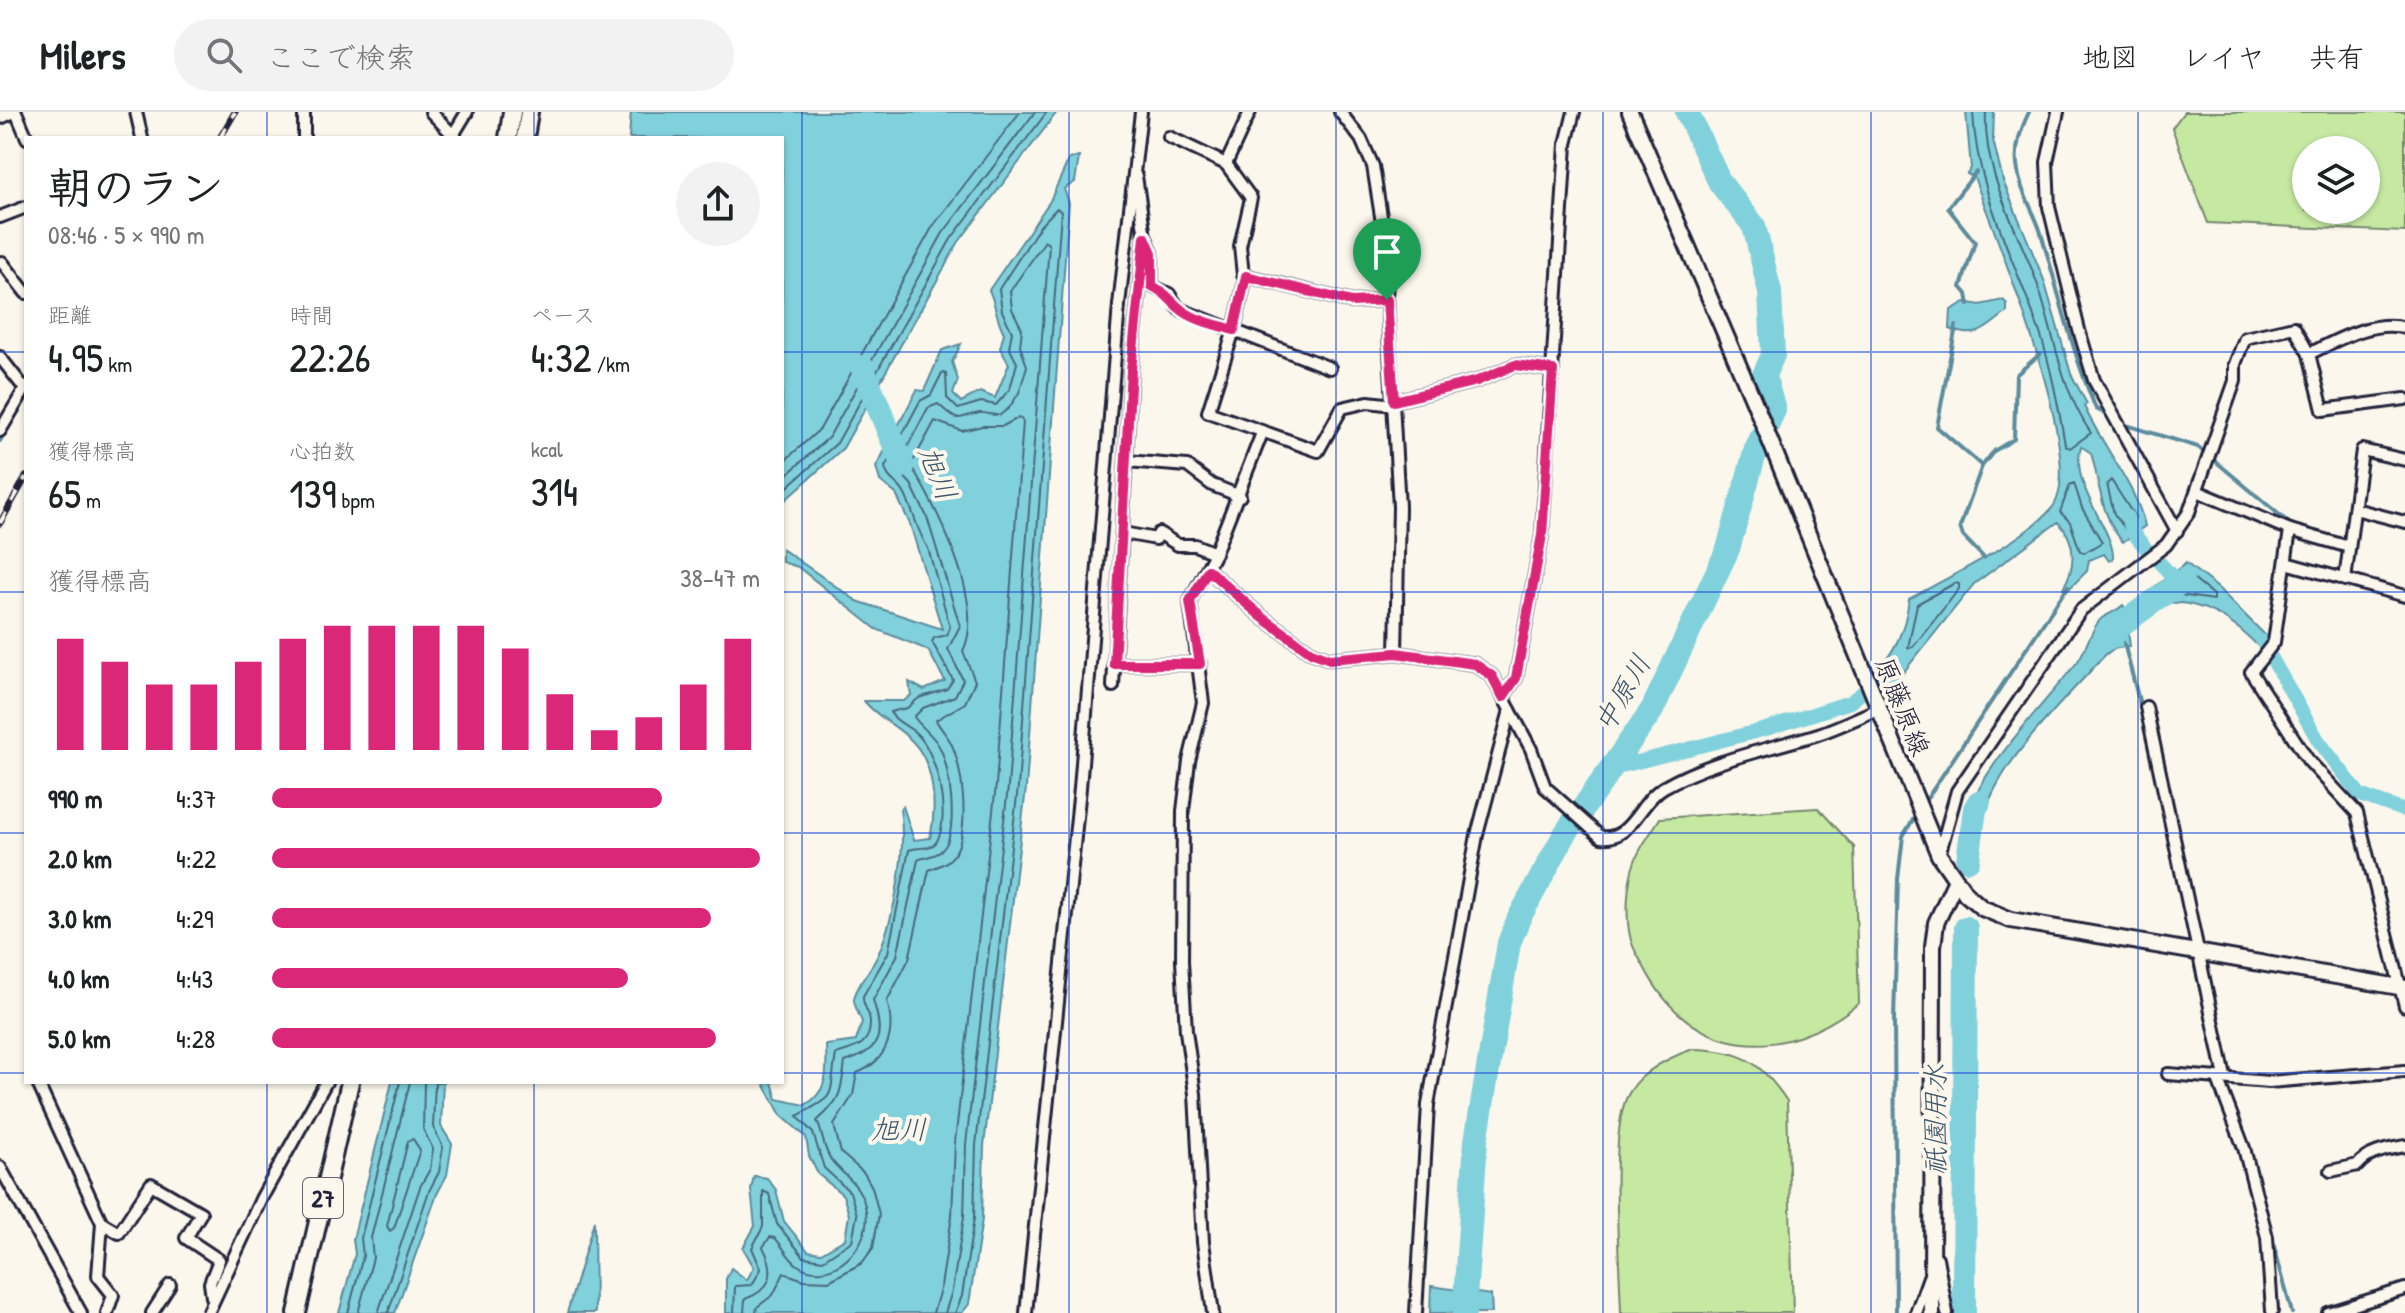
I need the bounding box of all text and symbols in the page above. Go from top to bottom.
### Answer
search box [174,19,734,91]
text: Milers [40,29,126,81]
icon: search [202,33,246,77]
text: ここで検索 [266,37,416,77]
text: 地図 [2082,38,2138,76]
text: レイヤ [2182,38,2265,76]
text: 共有 [2309,38,2365,76]
map controls [2292,136,2380,224]
button: layers [2292,136,2380,224]
text: 朝のラン [48,157,224,217]
button: share [676,162,760,246]
text: 08:46 · 5 × 990 m [48,217,204,252]
pin [1353,218,1421,300]
icon: arrive [1365,230,1409,274]
text: 距離 [48,300,92,330]
text: 時間 [289,300,333,330]
text: ペース [531,300,595,330]
text: 4.95 [48,330,103,384]
text: 22:26 [289,330,371,384]
text: 4:32 [531,330,592,384]
text: km [103,349,132,379]
text: /km [592,349,630,379]
text: kcal [531,434,563,464]
text: 獲得標高 [48,436,136,466]
text: 心拍数 [289,436,355,466]
water label: 旭川 [910,440,966,506]
text: 314 [531,464,578,518]
text: 65 [48,466,81,520]
text: 139 [289,466,336,520]
text: m [81,485,101,515]
text: bpm [336,485,375,515]
text: 38–47 m [680,560,760,595]
text: 獲得標高 [48,563,152,598]
water label: 中原川 [1585,647,1659,739]
street label: 原藤原線 [1867,651,1939,761]
text: 990 m [48,781,102,816]
text: 4:37 [176,781,216,816]
text: 2.0 km [48,841,112,876]
text: 4:22 [176,841,216,876]
text: 3.0 km [48,901,111,936]
text: 4:29 [176,901,214,936]
text: 4.0 km [48,961,109,996]
text: 4:43 [176,961,213,996]
text: 5.0 km [48,1021,111,1056]
text: 4:28 [176,1021,215,1056]
water label: 祇園用水 [1916,1064,1954,1176]
water label: 旭川 [871,1110,927,1148]
road number: 27 [303,1178,343,1218]

